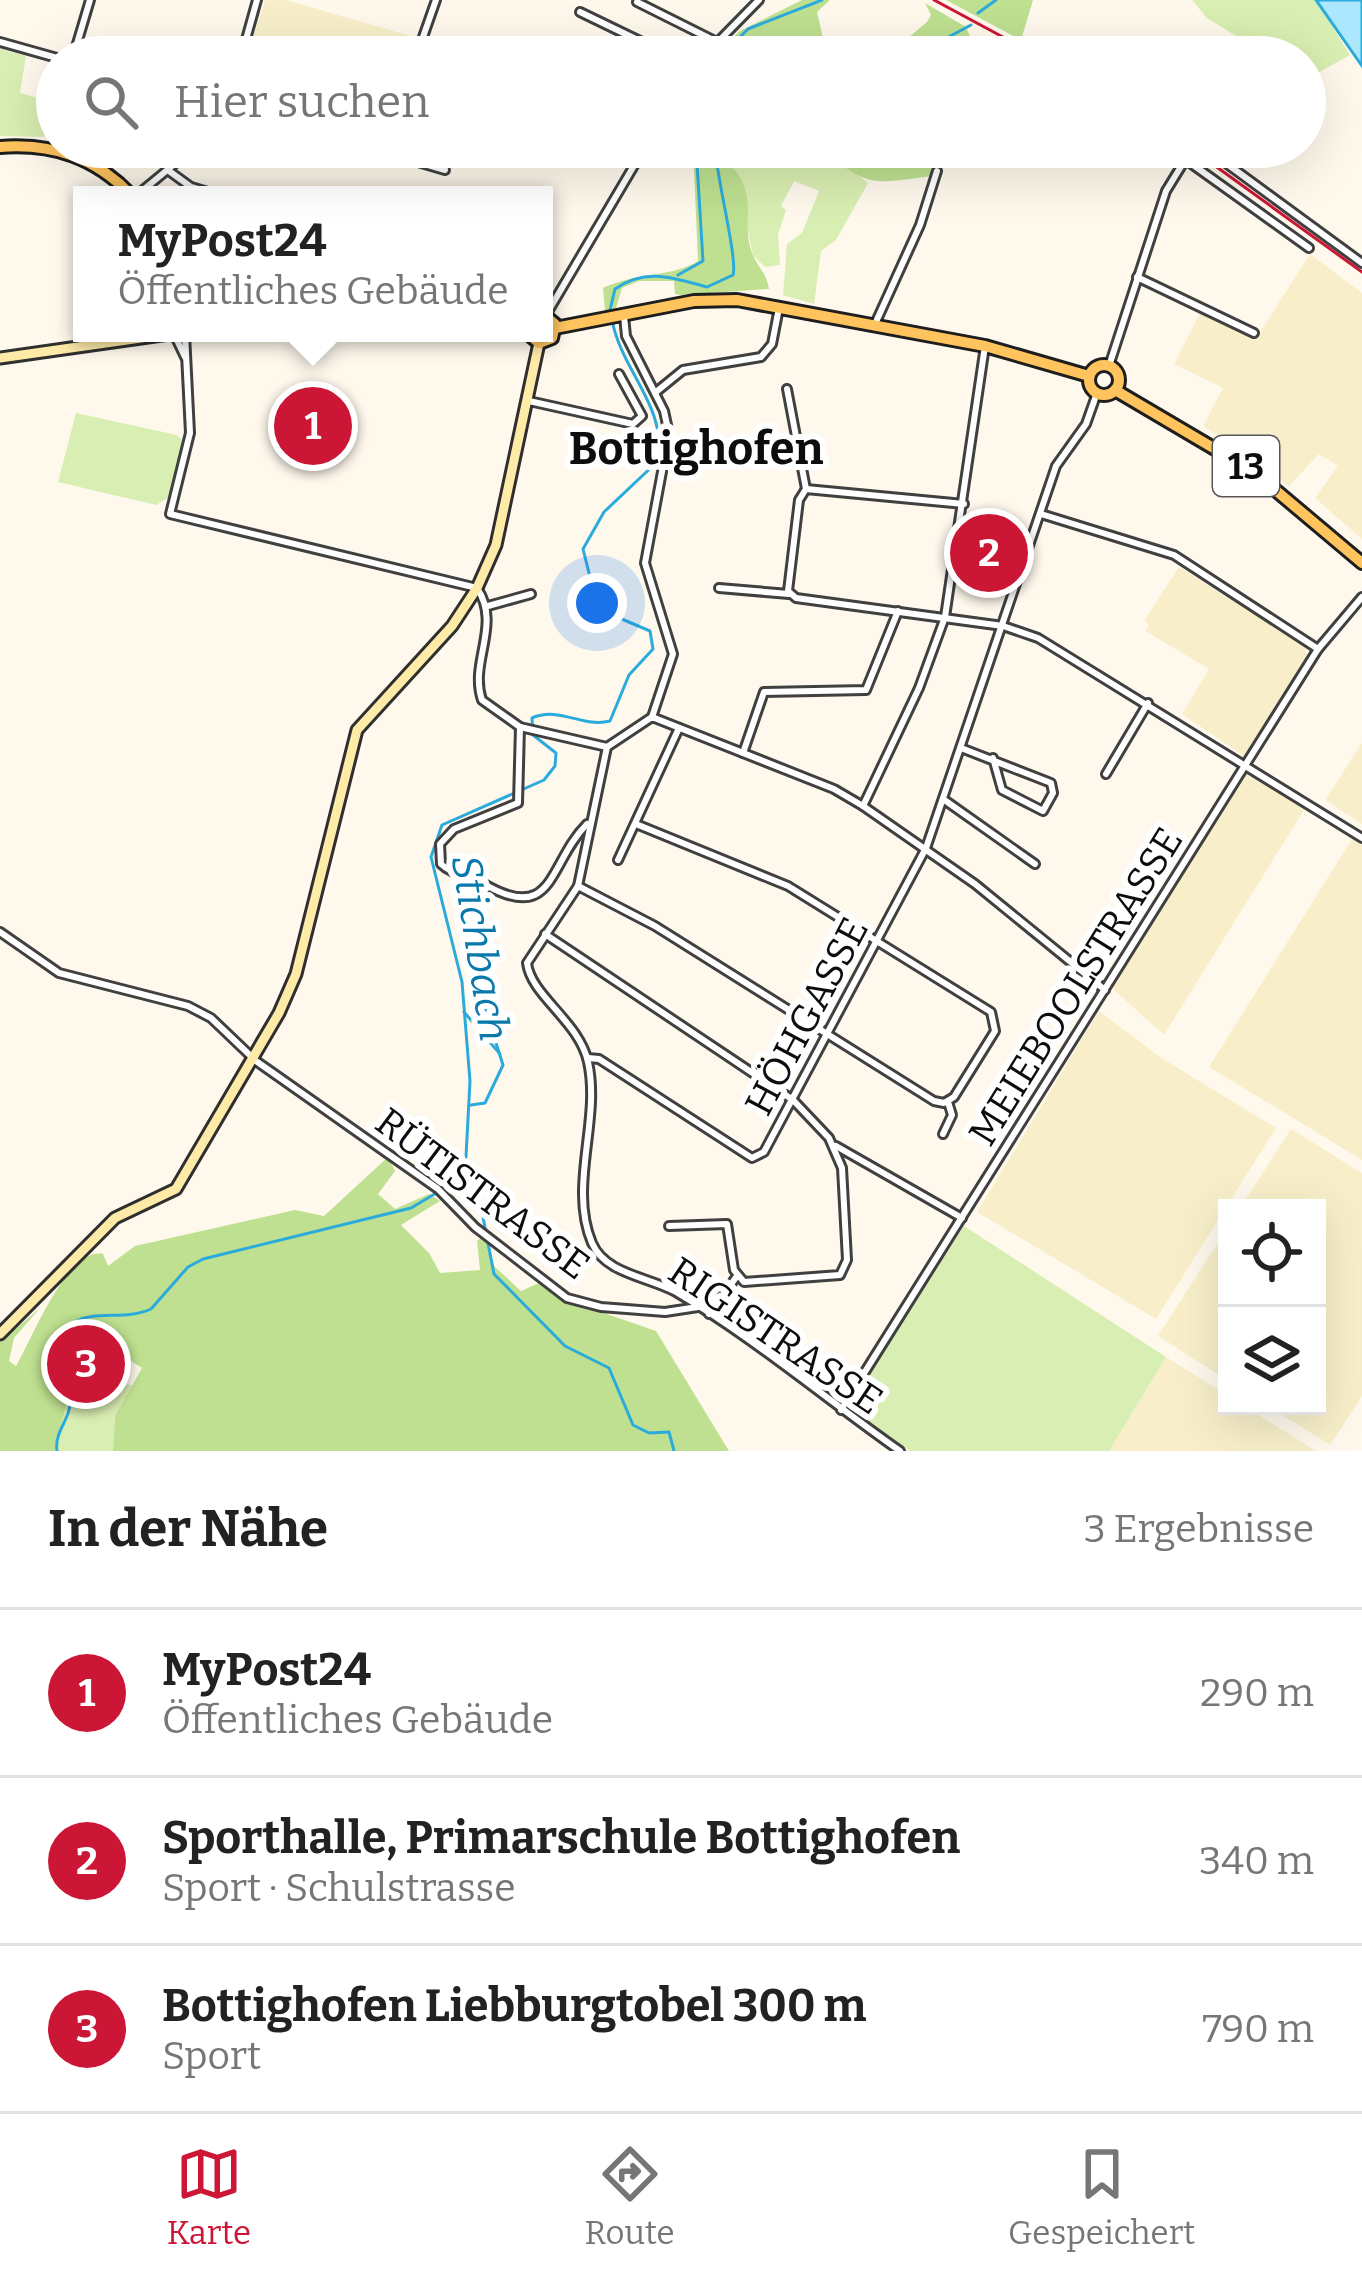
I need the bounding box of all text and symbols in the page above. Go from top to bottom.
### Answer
search box [36,36,1326,168]
icon: search [78,69,144,135]
text: Hier suchen [174,75,430,129]
popup [73,186,553,342]
text: MyPost24 [117,214,327,268]
text: Öffentliches Gebäude [117,268,509,314]
pin: 1 [274,381,352,471]
district label: Bottighofen [569,422,823,476]
road number: 13 [1213,436,1279,496]
pin: 2 [950,508,1028,598]
your location [567,573,627,633]
street label: MEIEBOOLSTRASSE [959,819,1192,1154]
water label: Stichbach [441,851,519,1045]
street label: HÖHGASSE [736,910,878,1123]
street label: RÜTISTRASSE [367,1099,598,1289]
map controls [1218,1199,1326,1415]
button: locate [1218,1199,1326,1307]
street label: RIGISTRASSE [660,1248,891,1424]
button: layers [1218,1307,1326,1415]
pin: 3 [47,1319,125,1409]
text: In der Nähe [48,1498,328,1560]
text: 3 Ergebnisse [1084,1506,1314,1552]
text: MyPost24 [162,1643,371,1697]
text: 1 [79,1670,95,1716]
text: 290 m [1200,1670,1314,1716]
text: Öffentliches Gebäude [162,1697,553,1743]
text: Sporthalle, Primarschule Bottighofen [162,1811,960,1865]
text: 2 [76,1838,98,1884]
text: 340 m [1199,1838,1314,1884]
text: Sport · Schulstrasse [162,1865,516,1911]
text: Bottighofen Liebburgtobel 300 m [162,1979,867,2033]
text: 3 [76,2006,98,2052]
text: 790 m [1202,2006,1314,2052]
text: Sport [162,2033,261,2079]
tab: Karte [167,2141,251,2253]
tab: Route [585,2141,675,2253]
tab: Gespeichert [1008,2141,1195,2253]

